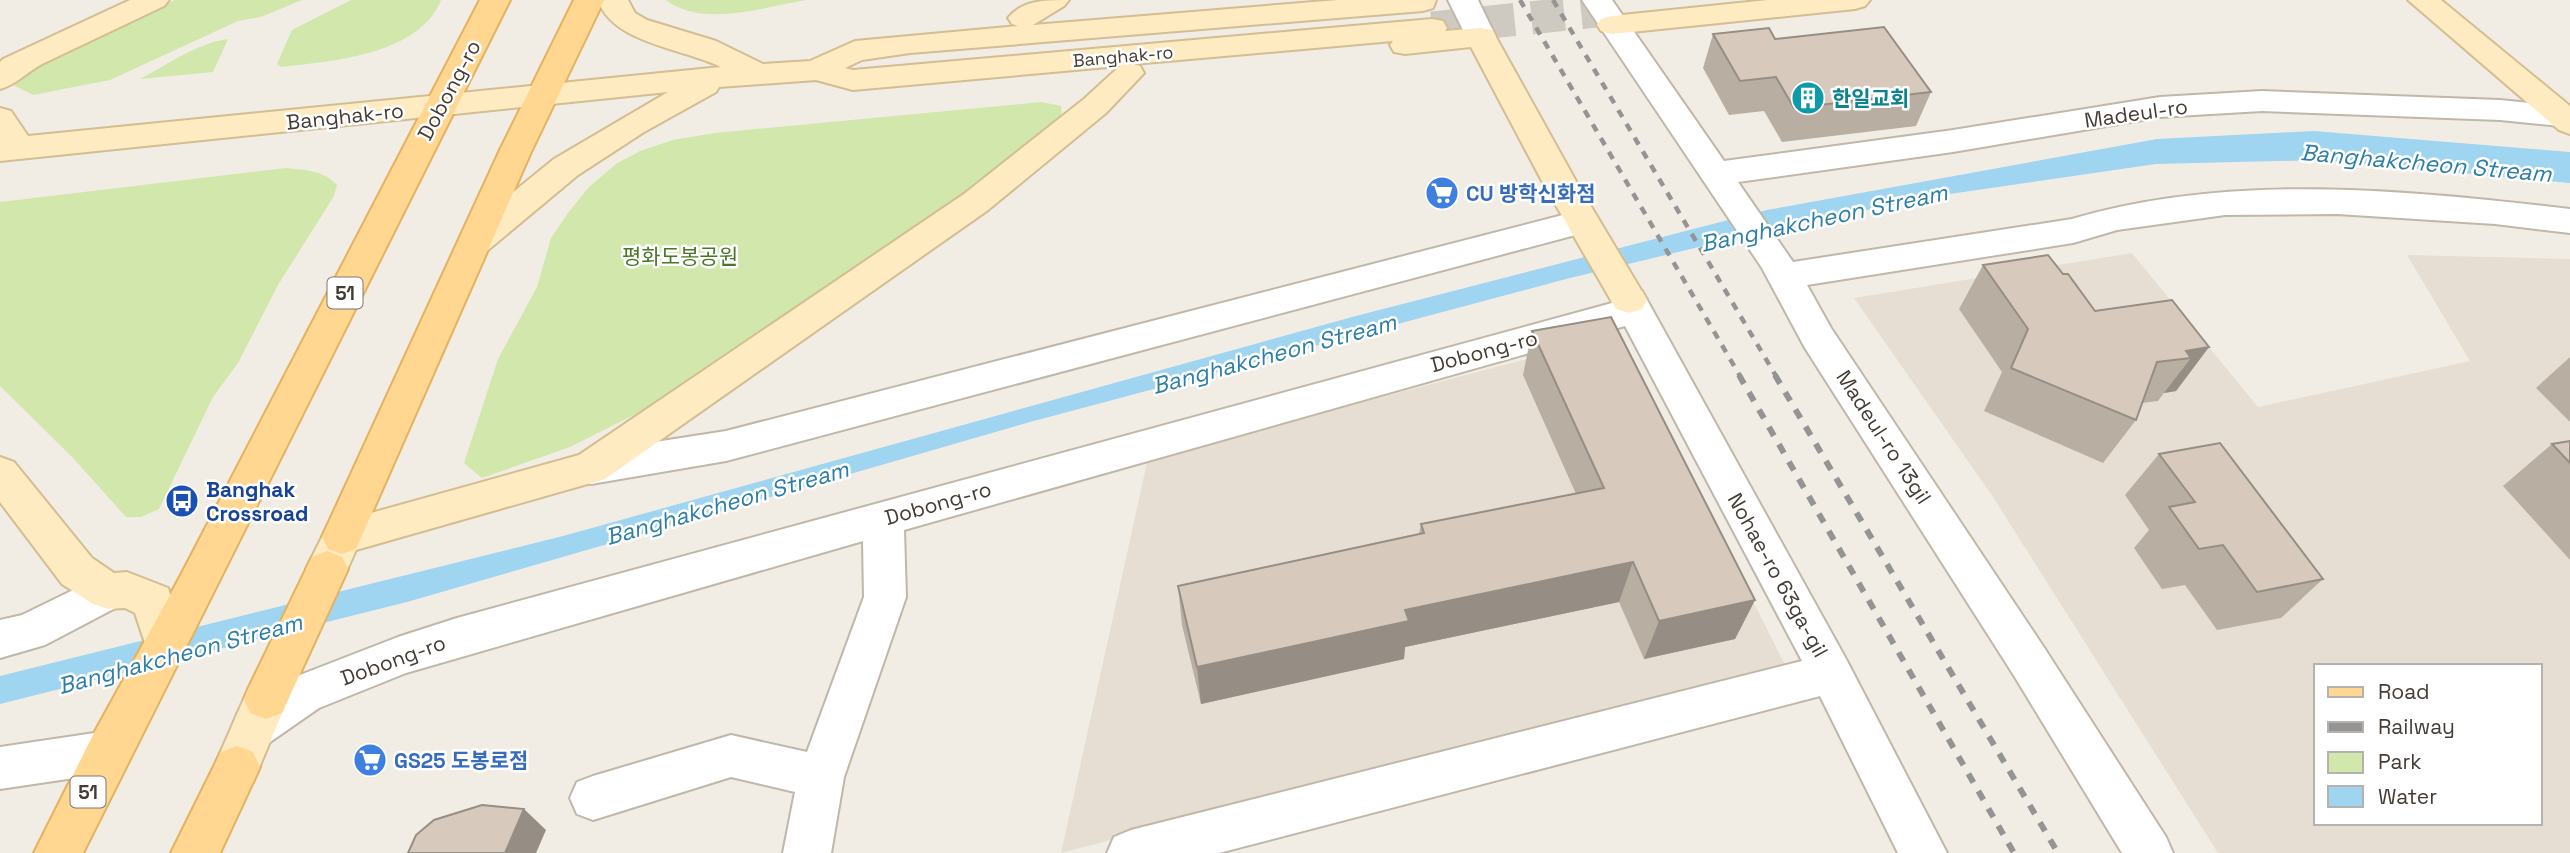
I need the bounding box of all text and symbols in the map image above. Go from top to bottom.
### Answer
street label: Dobong-ro [411,35,487,145]
street label: Banghak-ro [1072,40,1174,72]
building icon: 한일교회 [1789,79,1827,117]
place label: 한일교회 [1832,85,1909,112]
street label: Madeul-ro [2083,92,2189,134]
street label: Banghak-ro [285,96,405,136]
water label: Banghakcheon Stream [2299,137,2554,189]
supermarket icon: CU 방학신화점 [1423,174,1461,212]
water label: Banghakcheon Stream [1698,177,1951,259]
place label: CU 방학신화점 [1466,180,1596,207]
park label: 평화도봉공원 [622,243,738,270]
road number: 51 [328,278,362,308]
water label: Banghakcheon Stream [1149,307,1401,401]
street label: Dobong-ro [1427,324,1541,378]
street label: Madeul-ro 13gil [1831,365,1937,509]
water label: Banghakcheon Stream [602,454,853,552]
street label: Dobong-ro [881,475,995,531]
place label: Banghak Crossroad [206,476,308,527]
bus stop icon: Banghak Crossroad [163,482,201,520]
street label: Nohae-ro 63ga-gil [1722,488,1834,662]
water label: Banghakcheon Stream [55,607,307,701]
street label: Dobong-ro [337,629,449,691]
legend [2314,664,2542,825]
text: Road [2378,678,2430,705]
text: Railway [2378,713,2455,740]
supermarket icon: GS25 도봉로점 [351,741,389,779]
place label: GS25 도봉로점 [394,747,528,774]
text: Park [2378,748,2422,775]
road number: 51 [70,776,106,807]
text: Water [2378,783,2437,810]

